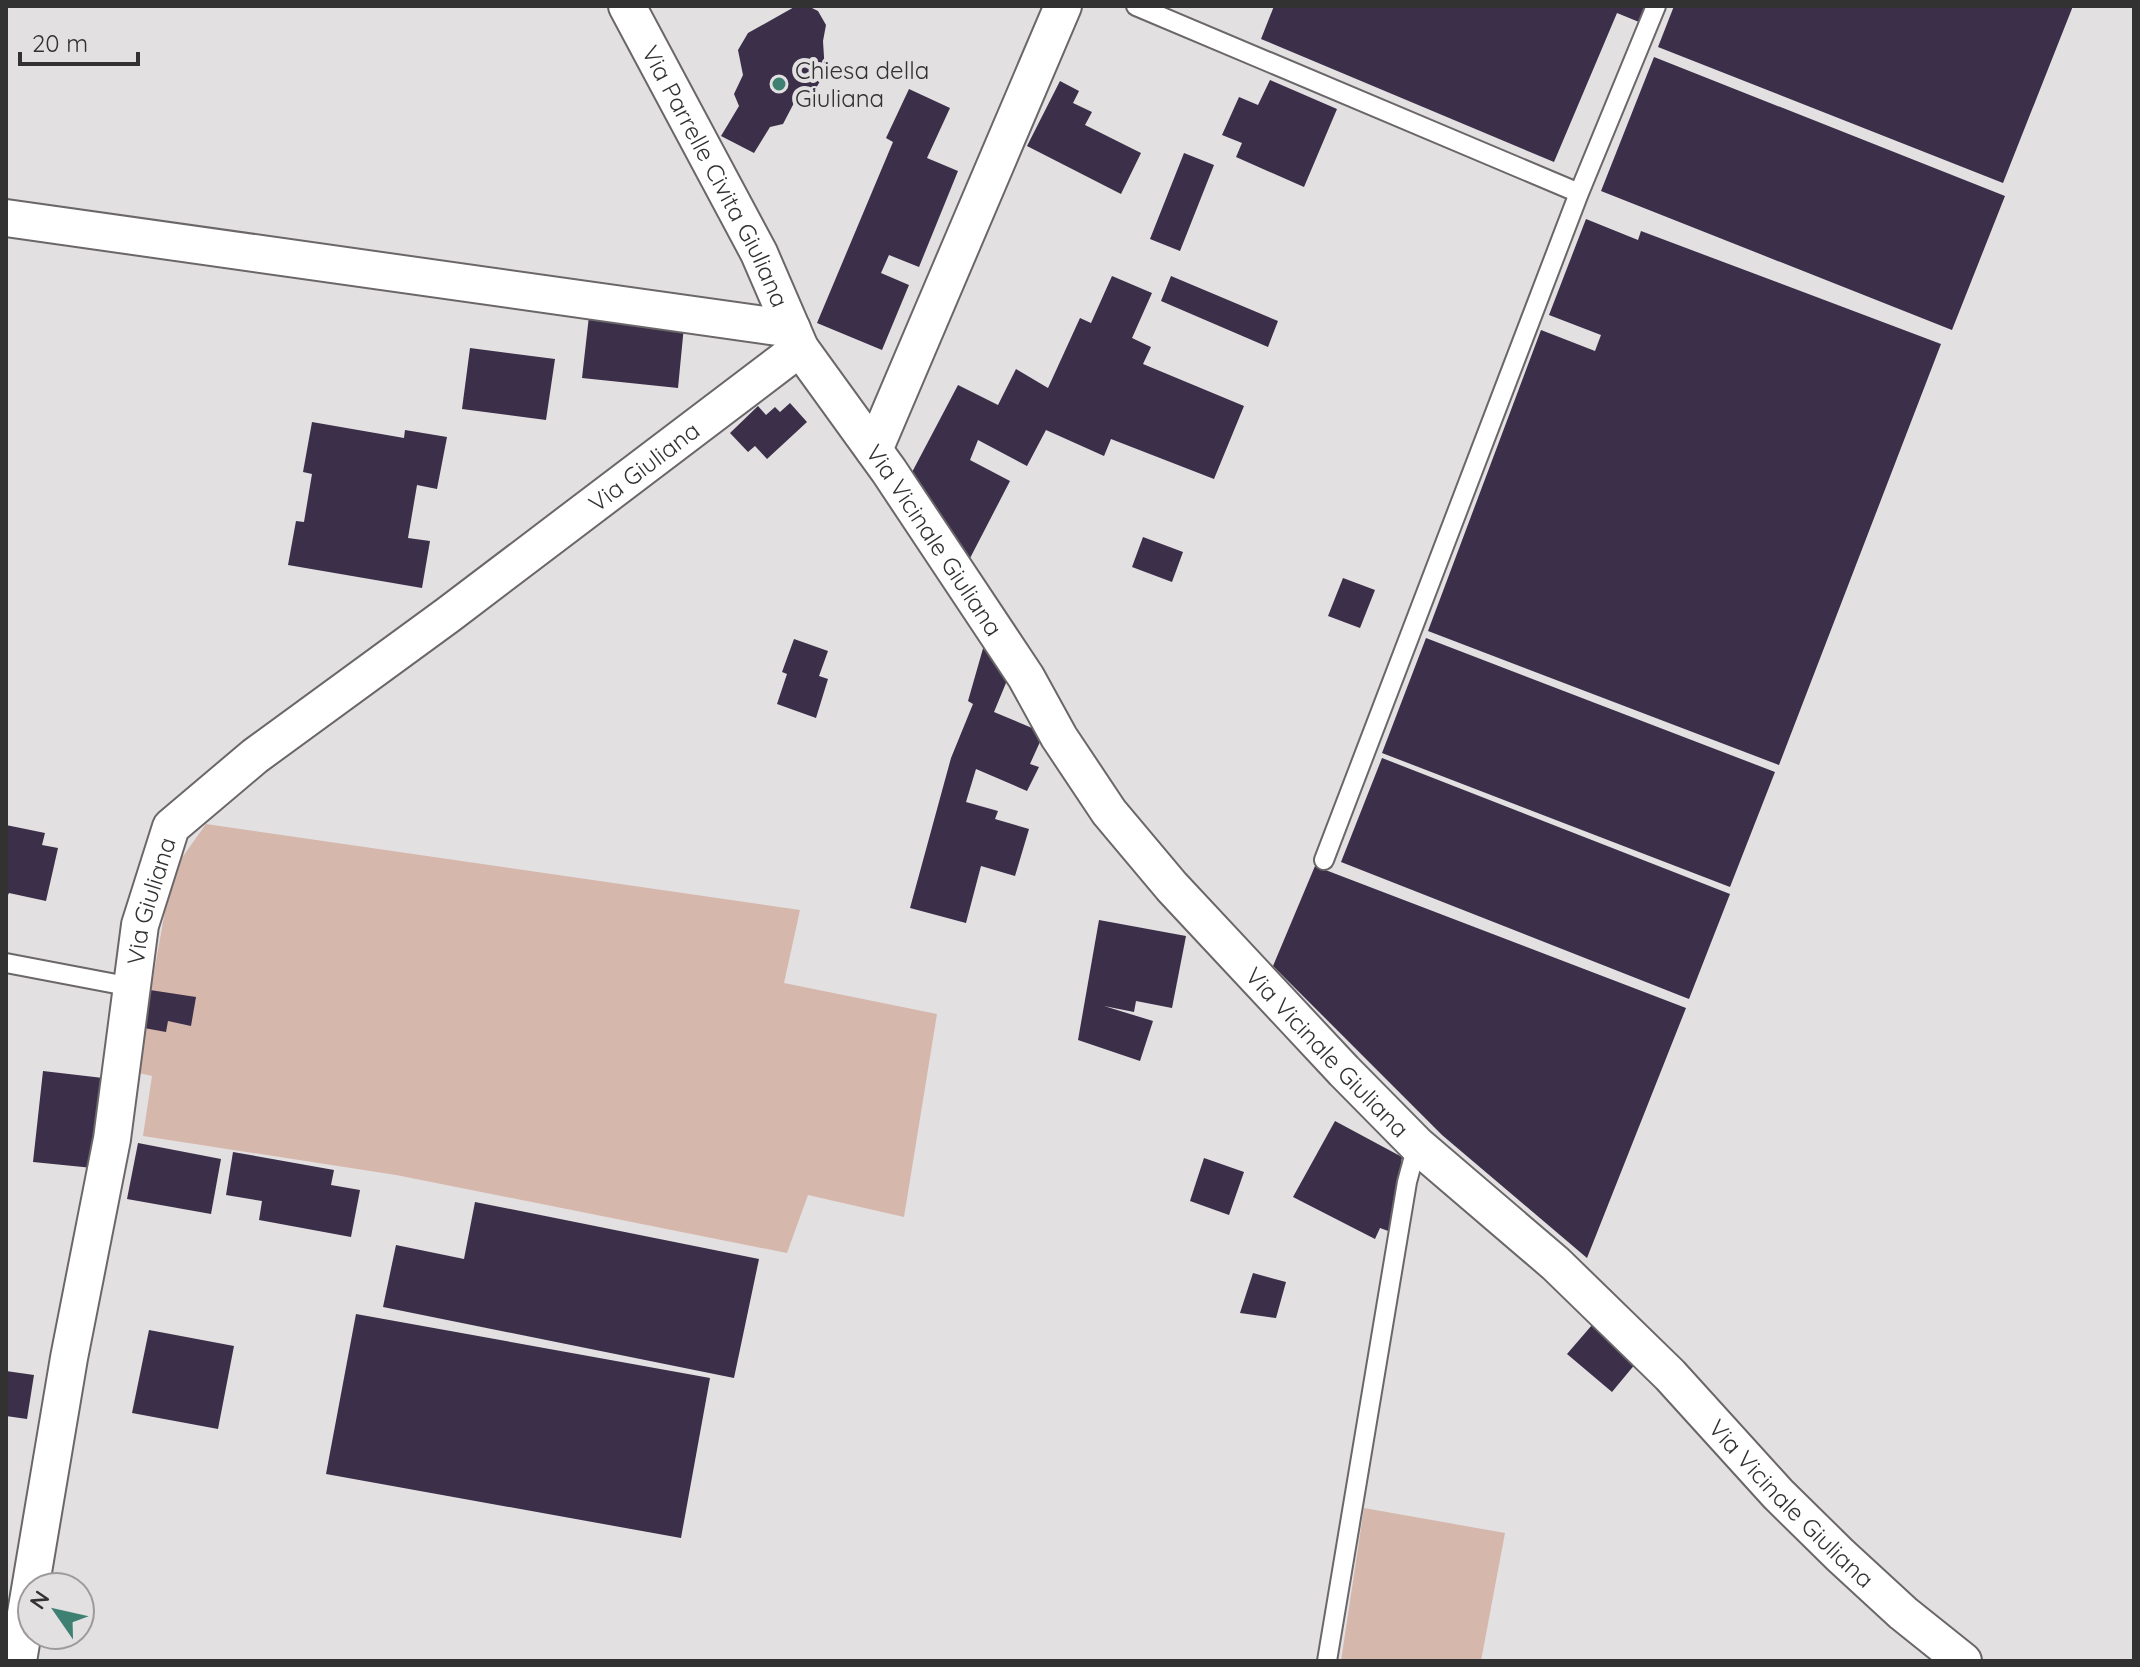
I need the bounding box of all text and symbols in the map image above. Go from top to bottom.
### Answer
scale bar [20,16,138,66]
text: 20 m [32,28,88,58]
street label: Via Parrelle Civita Giuliana [636,40,795,311]
place label: Chiesa della Giuliana [795,55,929,113]
marker: Chiesa della Giuliana [770,75,788,93]
street label: Via Giuliana [583,415,705,518]
street label: Via Vicinale Giuliana [860,438,1009,641]
street label: Via Giuliana [120,833,182,967]
street label: Via Vicinale Giuliana [1239,961,1416,1143]
street label: Via Vicinale Giuliana [1702,1413,1880,1594]
north arrow [16,1571,96,1651]
text: N [23,1585,56,1614]

